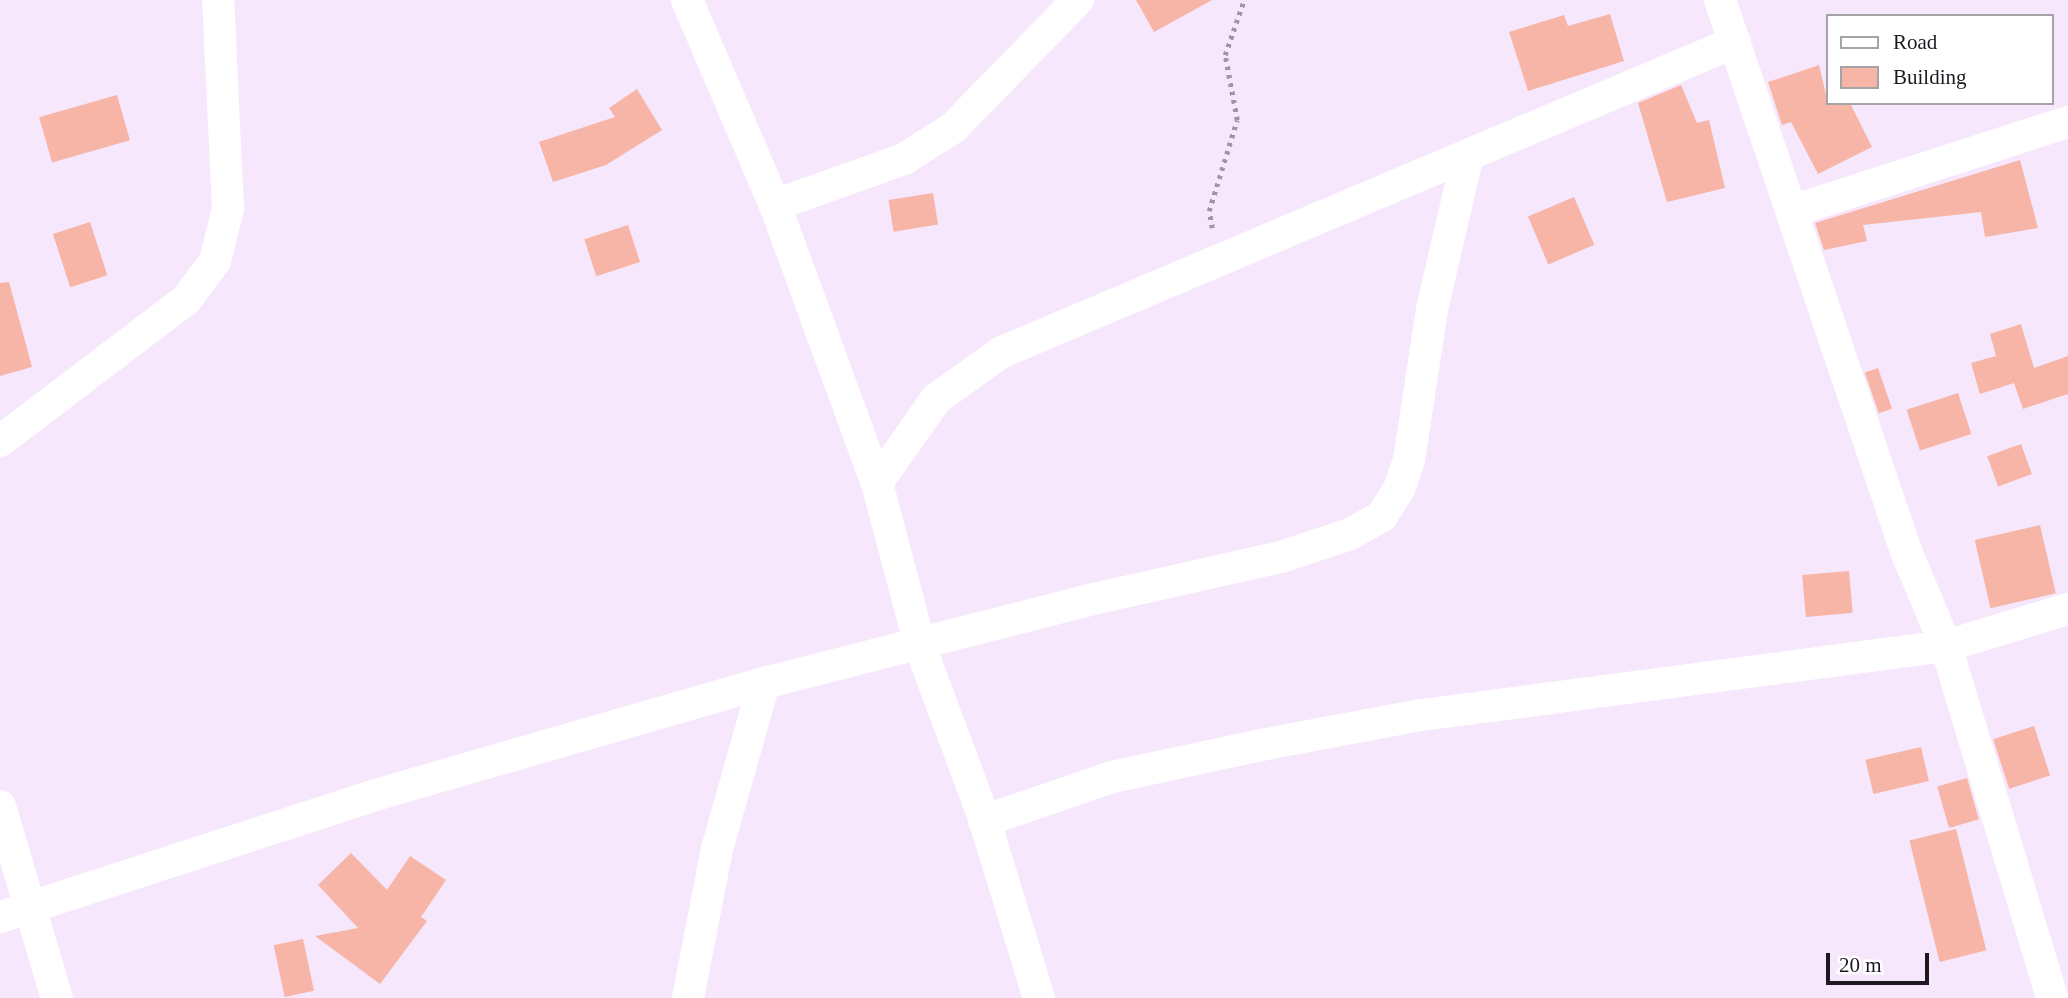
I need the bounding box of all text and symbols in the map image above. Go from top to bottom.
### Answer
legend [1826,14,2054,105]
text: Road [1893,30,1937,54]
text: Building [1893,65,1967,89]
scale bar [1830,939,1933,983]
text: 20 m [1839,953,1882,977]

